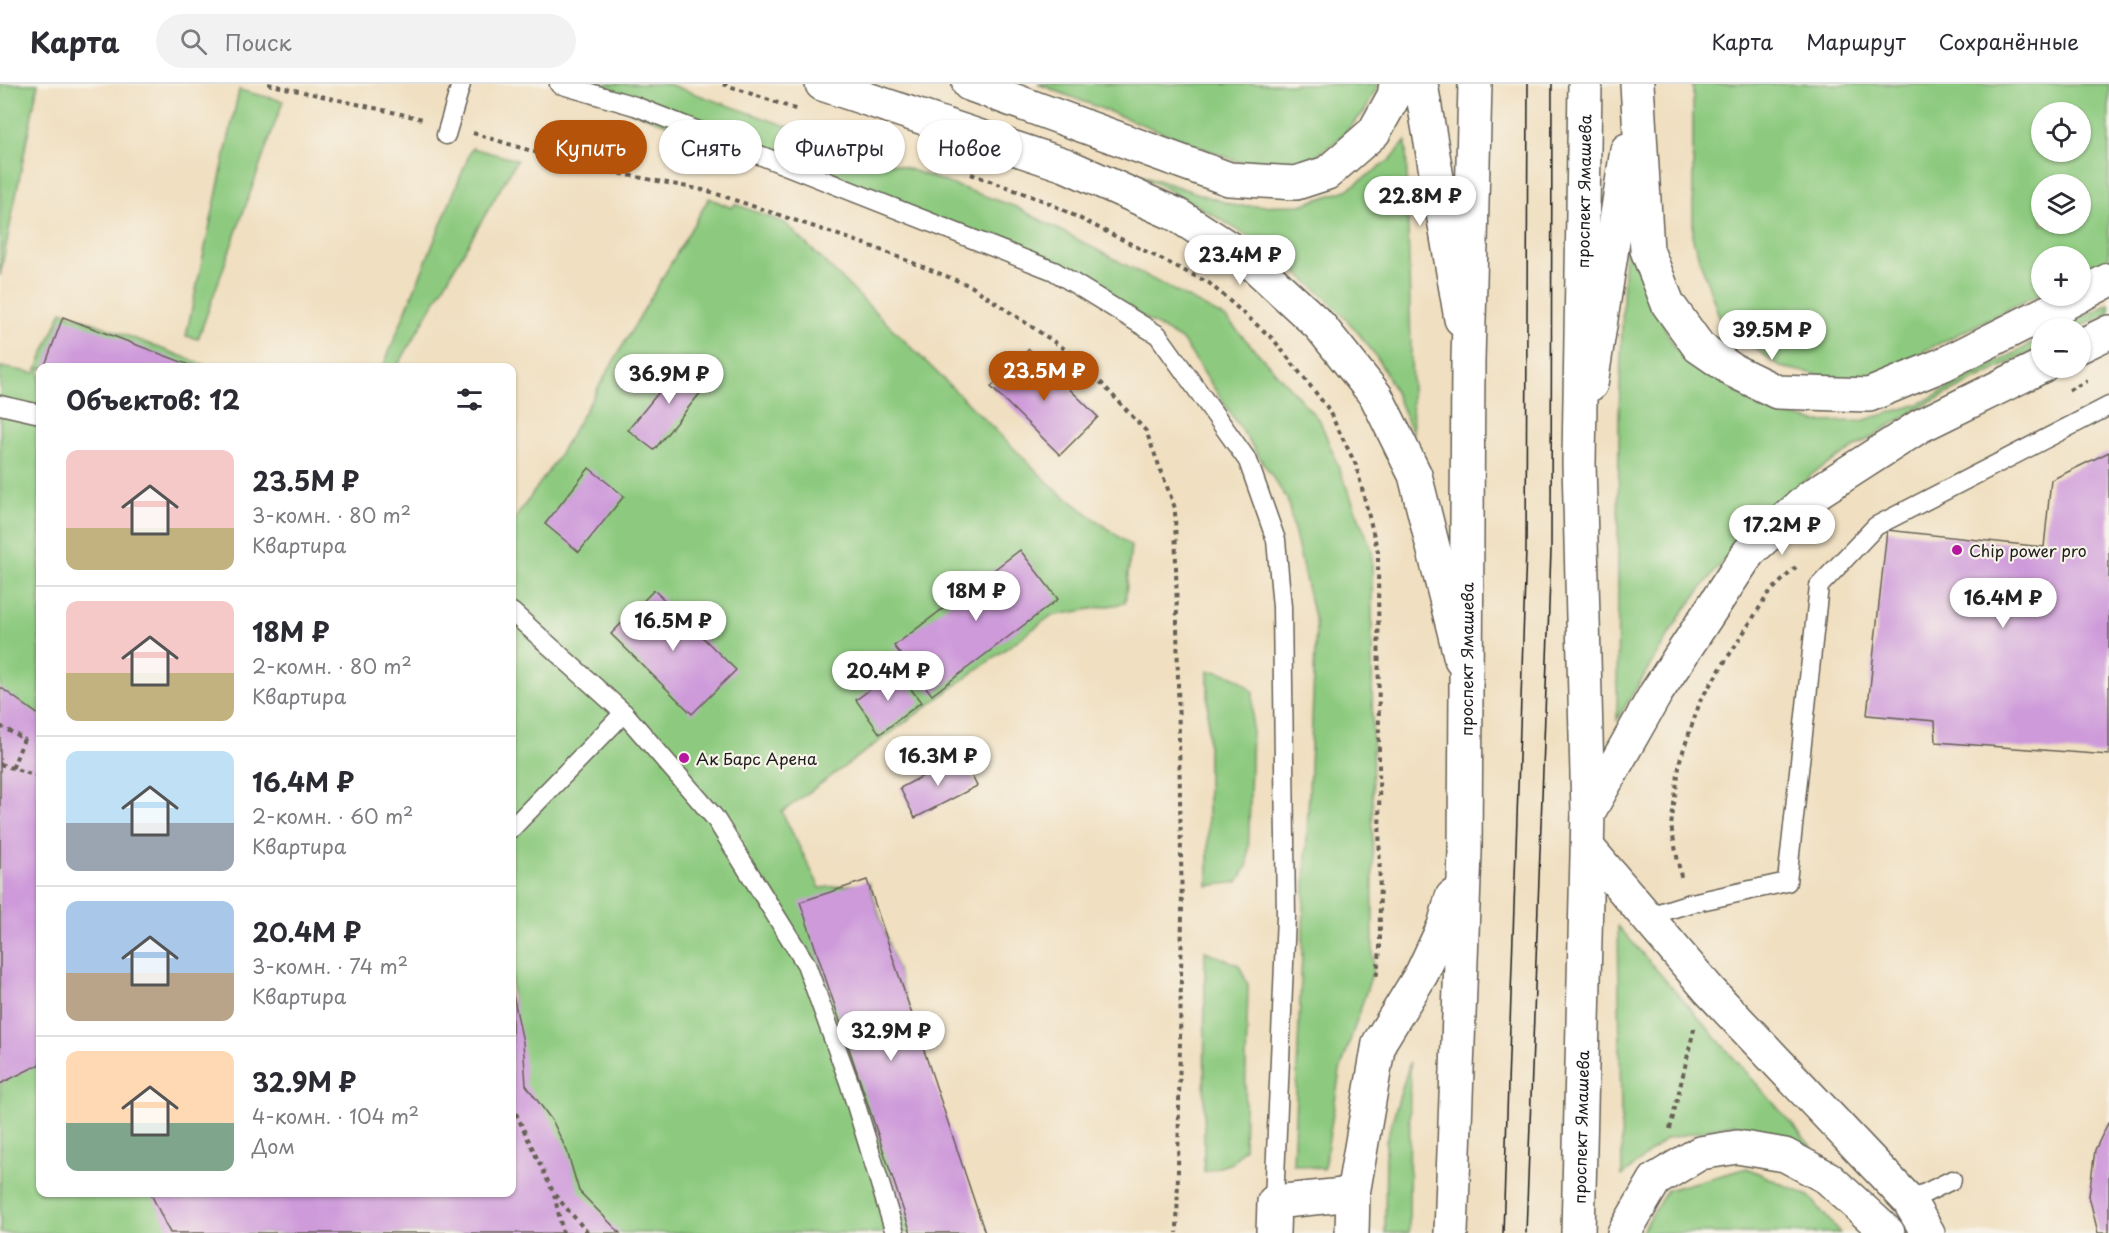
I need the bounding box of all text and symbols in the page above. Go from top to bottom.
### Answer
search box [156,14,576,68]
text: Карта [30,20,120,63]
icon: search [177,25,210,58]
text: Поиск [225,25,292,58]
text: Карта [1712,25,1773,57]
text: Маршрут [1806,25,1906,57]
text: Сохранённые [1939,25,2079,57]
map controls [2031,102,2091,378]
button: locate [2031,102,2091,162]
street label: проспект Ямашева [1570,114,1597,268]
chip: Купить [534,120,647,174]
chip: Снять [659,120,762,174]
chip: Фильтры [774,120,905,174]
chip: Новое [917,120,1022,174]
button: layers [2031,174,2091,234]
pin: 22.8M ₽ [1365,176,1475,227]
text: 22.8M ₽ [1378,180,1462,210]
pin: 23.4M ₽ [1185,235,1295,286]
text: 23.4M ₽ [1198,239,1282,269]
button: + [2031,246,2091,306]
pin: 39.5M ₽ [1717,310,1827,361]
text: 39.5M ₽ [1732,314,1812,344]
button: − [2031,318,2091,378]
pin: 23.5M ₽ [989,351,1099,402]
pin: 36.9M ₽ [614,354,724,405]
text: 23.5M ₽ [1003,355,1085,385]
text: 36.9M ₽ [629,358,709,388]
text: Объектов: 12 [66,380,240,419]
icon: filters [453,383,486,416]
text: 23.5M ₽ [252,461,359,500]
icon: home [114,474,186,546]
text: 3-комн. · 80 m² [252,500,411,530]
pin: 17.2M ₽ [1727,505,1837,556]
text: 17.2M ₽ [1743,509,1821,539]
text: Квартира [252,530,346,560]
place label: Chip power pro [1969,538,2087,562]
marker: Chip power pro [1950,543,1964,557]
pin: 18M ₽ [934,571,1018,622]
text: 18M ₽ [946,575,1006,605]
pin: 16.4M ₽ [1948,578,2058,629]
street label: проспект Ямашева [1454,582,1479,736]
text: 16.4M ₽ [1964,582,2042,612]
pin: 16.5M ₽ [618,601,728,652]
text: 16.5M ₽ [634,605,712,635]
text: 18M ₽ [252,612,329,651]
icon: home [114,625,186,697]
text: 2-комн. · 80 m² [252,651,412,681]
pin: 20.4M ₽ [833,651,943,702]
text: 20.4M ₽ [846,655,930,685]
text: Квартира [252,681,346,711]
pin: 16.3M ₽ [883,736,993,787]
text: 16.3M ₽ [899,740,977,770]
place label: Ак Барс Арена [696,746,817,770]
marker: Ак Барс Арена [677,751,691,765]
text: 16.4M ₽ [252,762,354,801]
icon: home [114,775,186,847]
text: 2-комн. · 60 m² [252,801,413,831]
text: Квартира [252,831,346,861]
text: 20.4M ₽ [252,912,361,951]
icon: home [114,925,186,997]
text: 3-комн. · 74 m² [252,951,408,981]
text: Квартира [252,981,346,1011]
pin: 32.9M ₽ [836,1011,946,1062]
text: 32.9M ₽ [851,1015,931,1045]
street label: проспект Ямашева [1567,1050,1594,1204]
text: 32.9M ₽ [252,1062,356,1101]
icon: home [114,1075,186,1147]
text: 4-комн. · 104 m² [252,1101,419,1131]
text: Дом [252,1131,295,1161]

